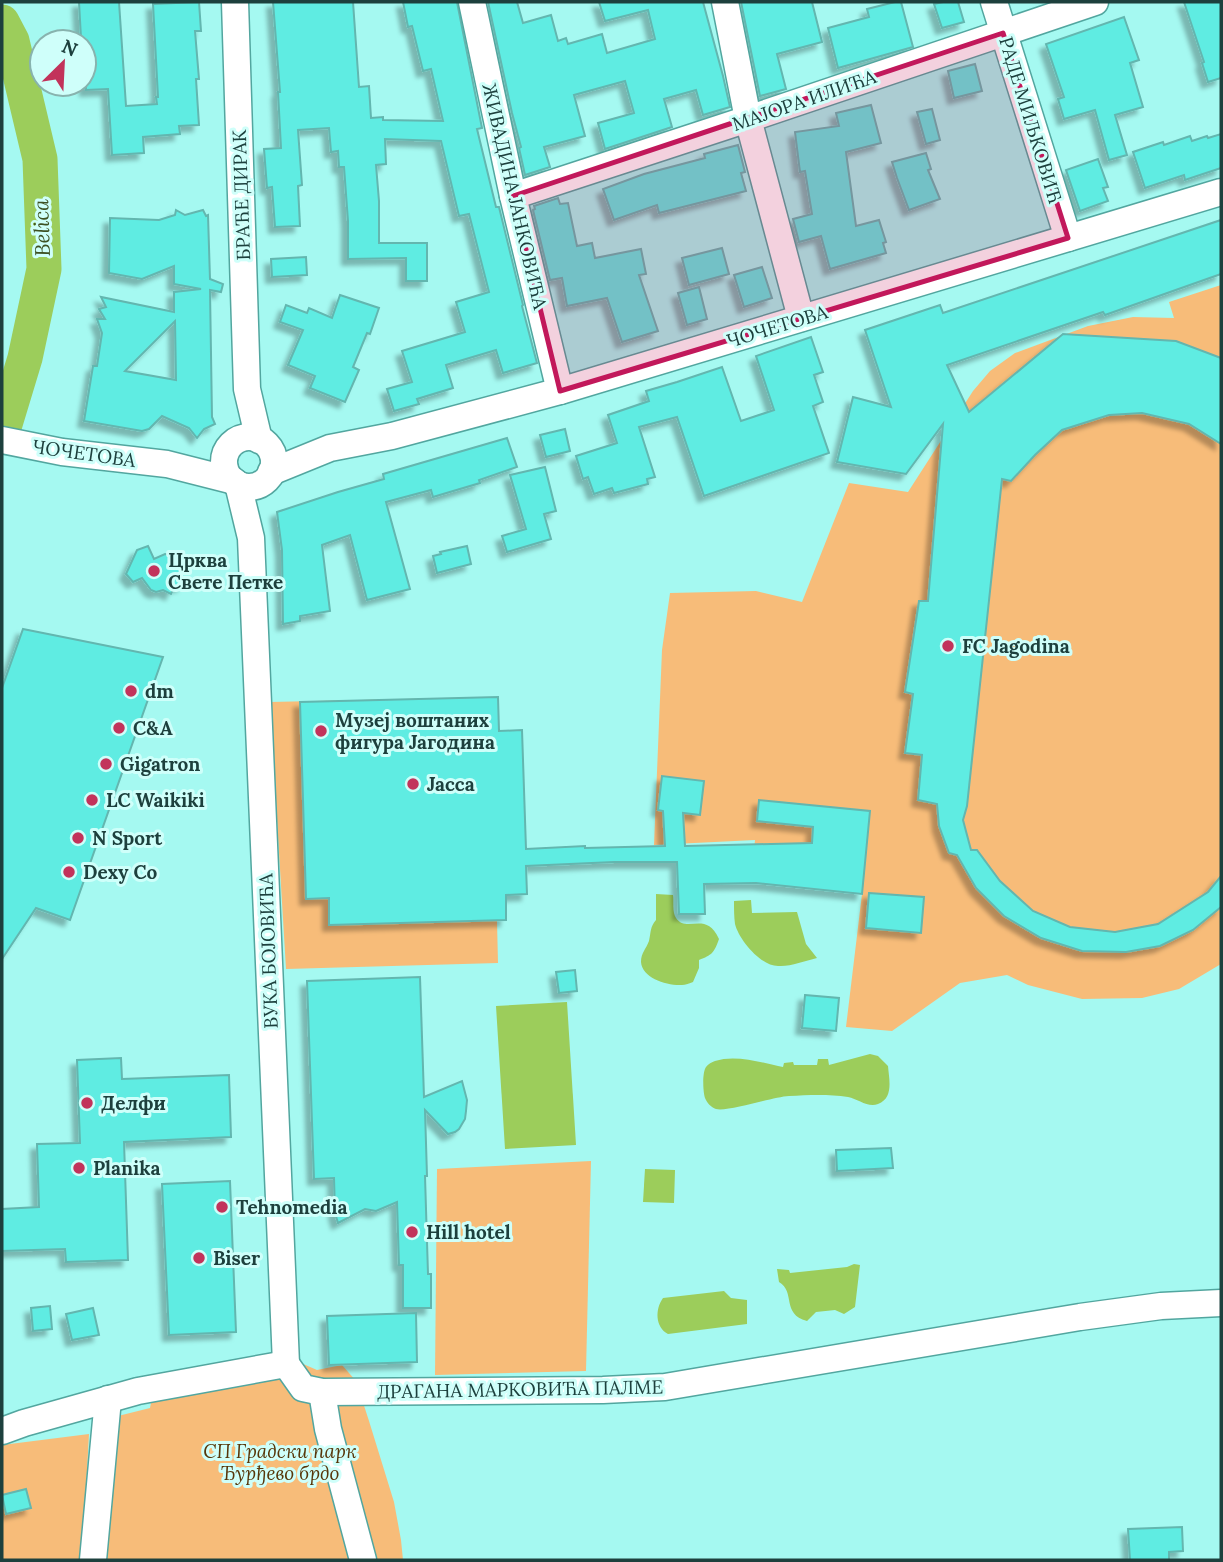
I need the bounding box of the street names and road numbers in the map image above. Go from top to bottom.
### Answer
street label: РАДЕ МИЉКОВИЋ [994,34,1068,206]
street label: МАЈОРА ИЛИЋА [729,64,880,136]
street label: ЖИВАДИНА ЈАНКОВИЋА [477,81,553,312]
street label: БРАЋЕ ДИРАК [227,129,255,261]
street label: ЧОЧЕТОВА [724,299,831,353]
street label: ЧОЧЕТОВА [31,434,138,472]
street label: ВУКА БОЈОВИЋА [253,872,283,1029]
street label: ДРАГАНА МАРКОВИЋА ПАЛМЕ [377,1375,663,1403]

